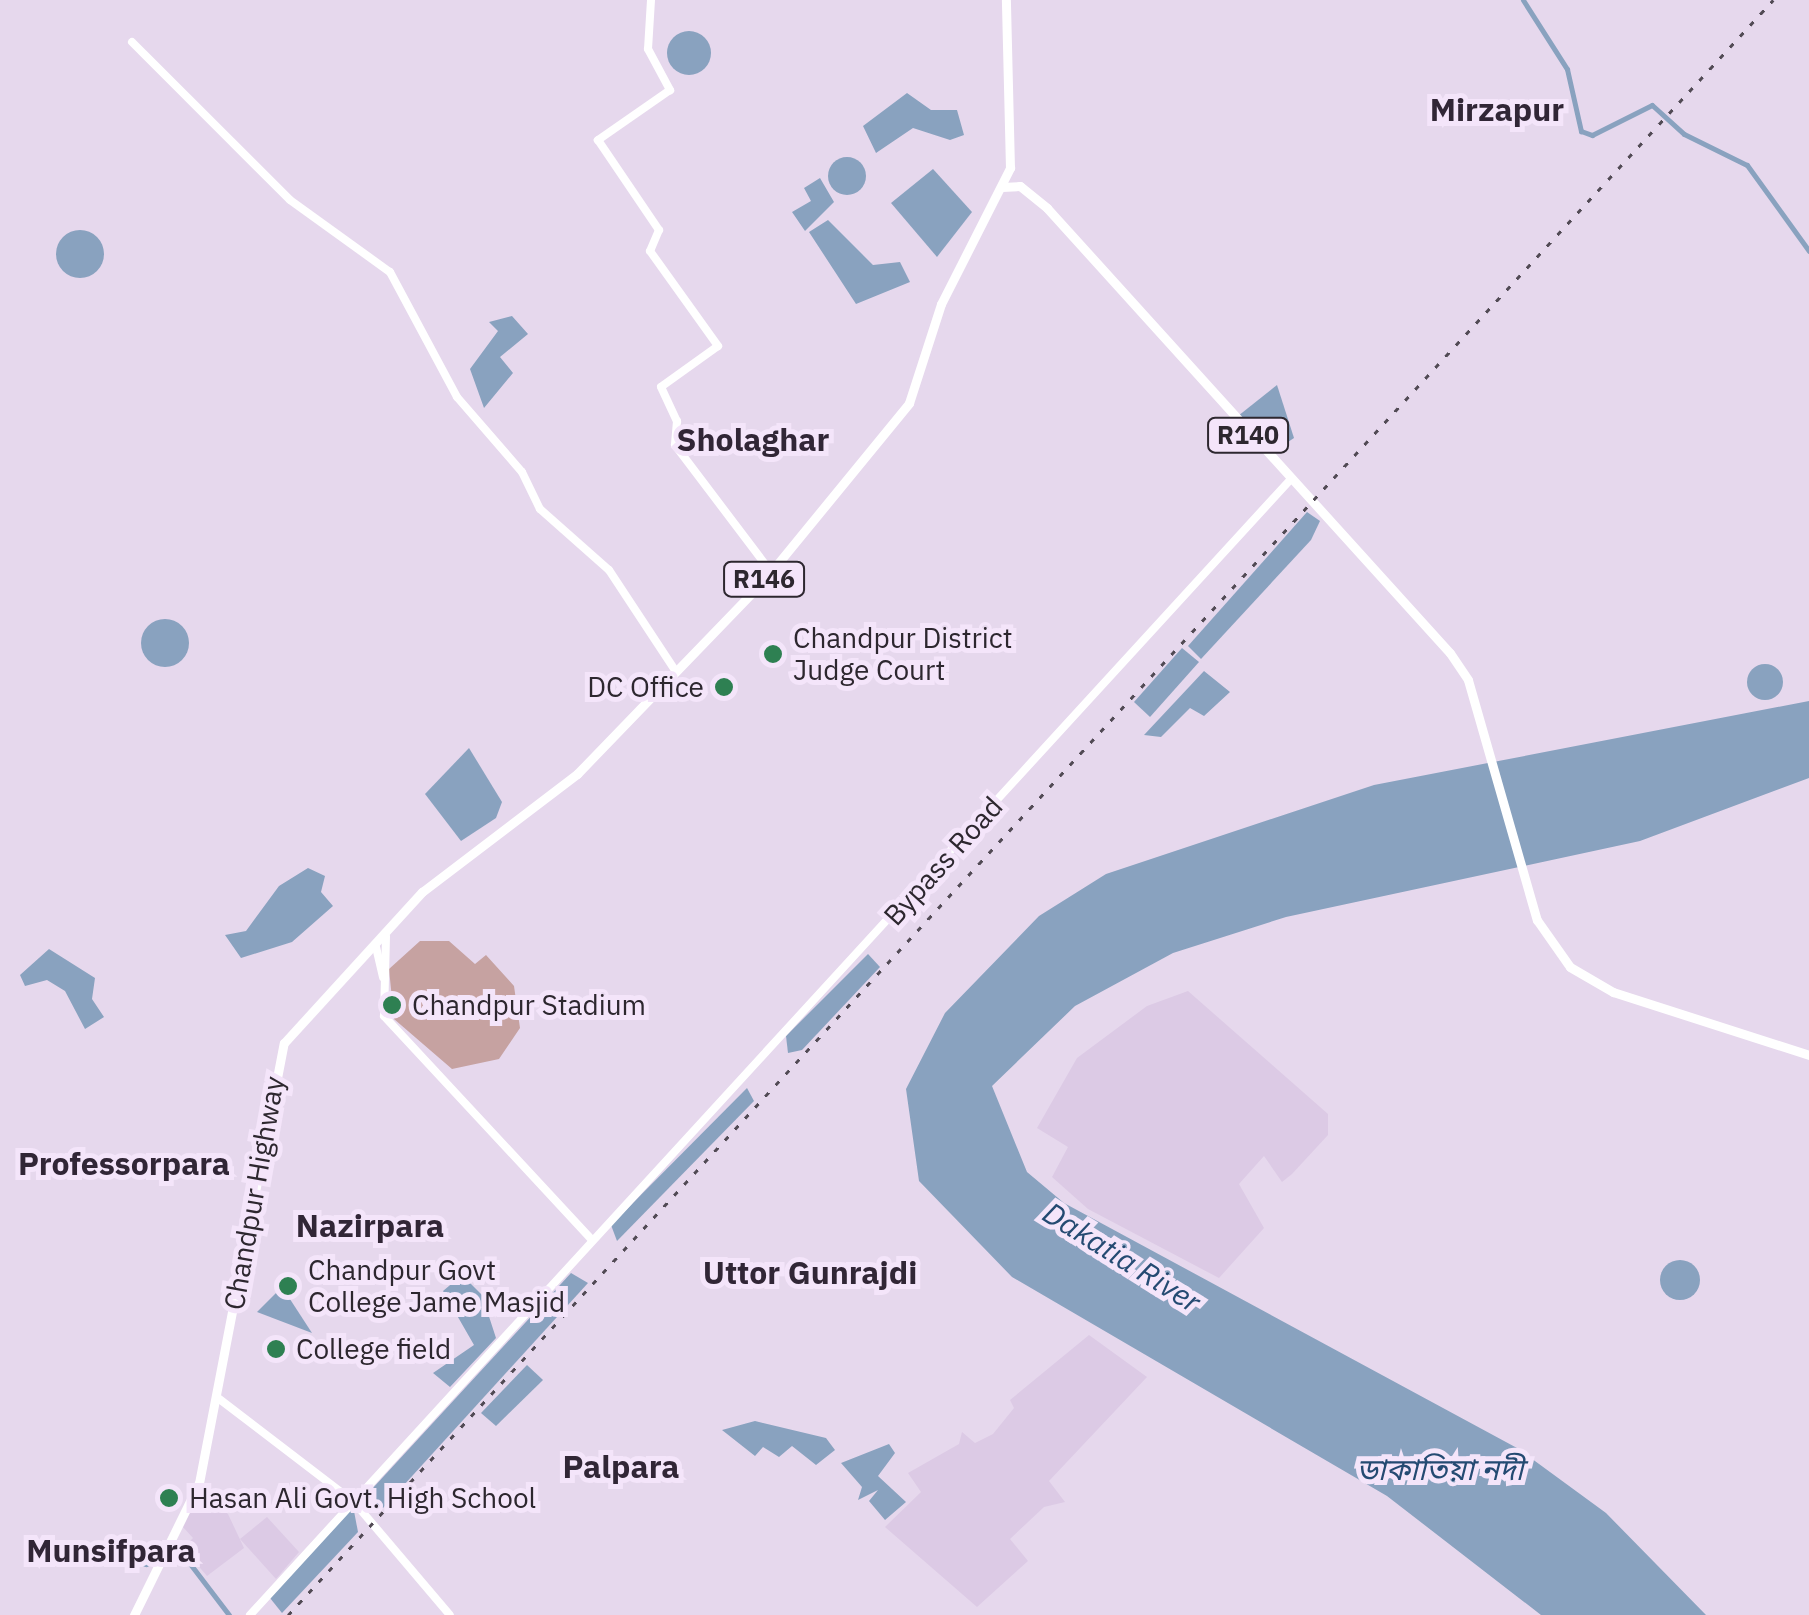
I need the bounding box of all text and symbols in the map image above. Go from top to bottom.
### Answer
district label: Mirzapur [1430,90,1564,128]
road number: R140 [1206,415,1290,455]
district label: Sholaghar [677,420,829,458]
road number: R146 [722,559,806,599]
place label: Chandpur District Judge Court [793,621,1013,687]
marker: Chandpur District Judge Court [762,643,784,665]
place label: DC Office [587,670,704,704]
marker: DC Office [713,676,735,698]
street label: Bypass Road [877,790,1009,932]
place label: Chandpur Stadium [412,988,646,1022]
marker: Chandpur Stadium [381,994,403,1016]
street label: Chandpur Highway [217,1073,291,1313]
district label: Professorpara [18,1144,230,1182]
water label: Dakatia River [1037,1194,1207,1320]
district label: Nazirpara [296,1206,444,1244]
place label: Chandpur Govt College Jame Masjid [308,1253,565,1319]
district label: Uttor Gunrajdi [703,1253,917,1291]
marker: Chandpur Govt College Jame Masjid [277,1275,299,1297]
place label: College field [296,1332,451,1366]
marker: College field [265,1338,287,1360]
district label: Palpara [563,1447,679,1485]
water label: ডাকাতিয়া নদী [1356,1451,1524,1487]
place label: Hasan Ali Govt. High School [189,1481,536,1515]
marker: Hasan Ali Govt. High School [158,1487,180,1509]
district label: Munsifpara [26,1531,196,1569]

